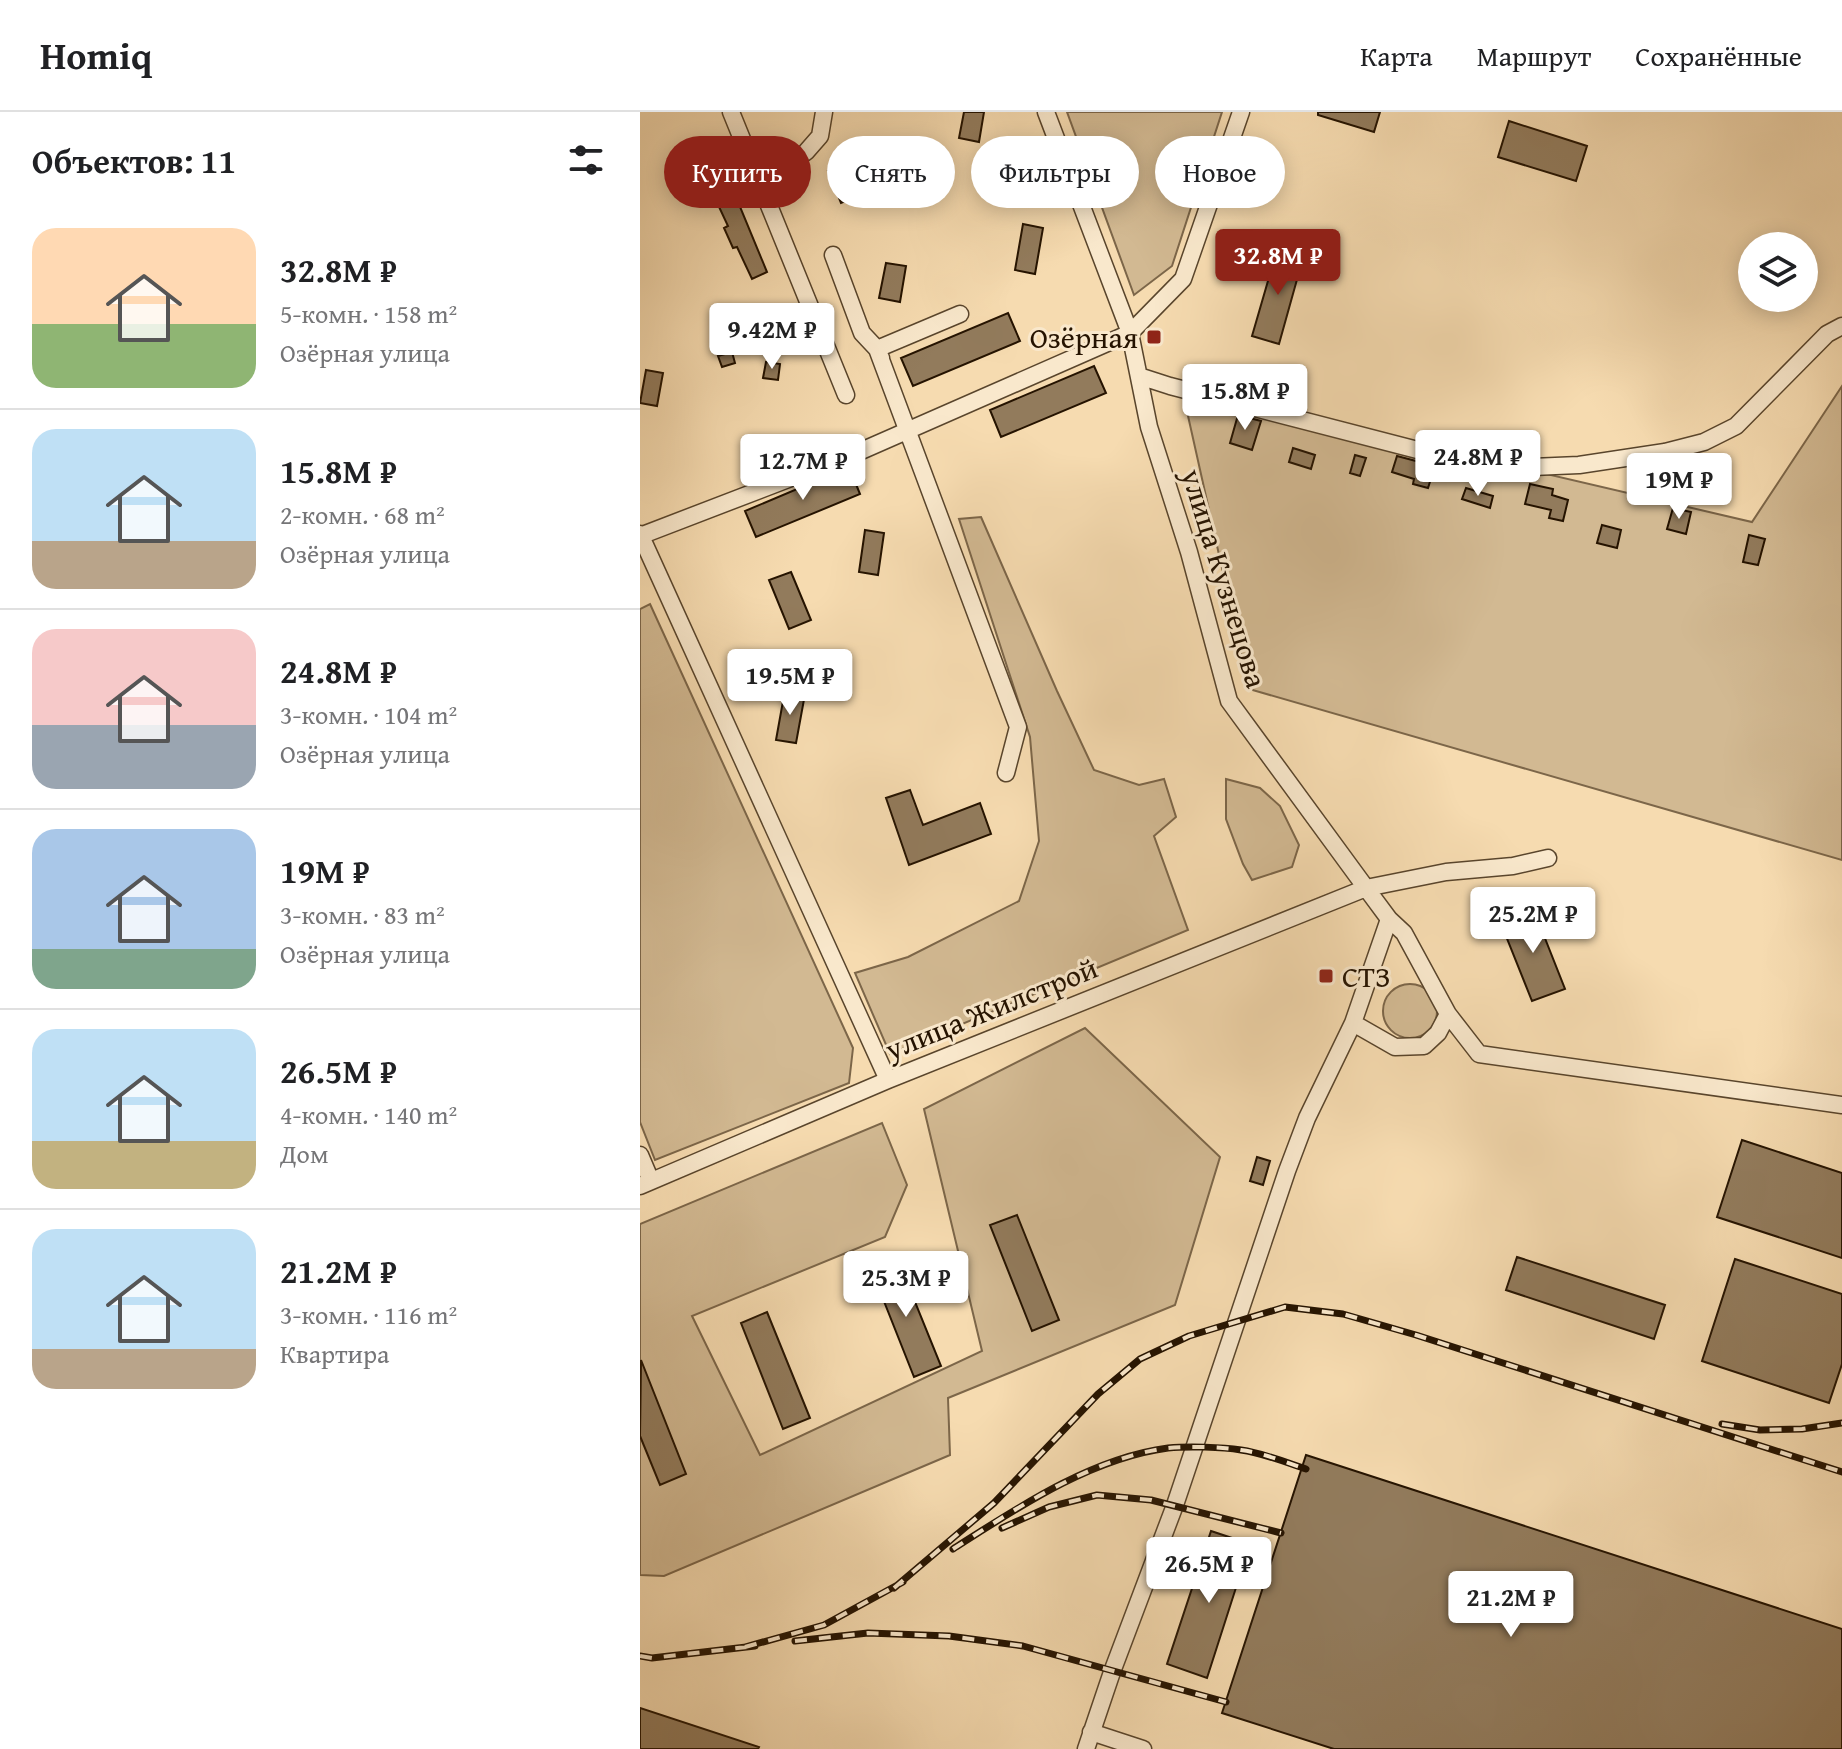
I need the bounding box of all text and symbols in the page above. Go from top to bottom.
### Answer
text: Homiq [40,27,152,83]
text: Карта [1360,35,1433,76]
text: Маршрут [1477,35,1591,76]
text: Сохранённые [1635,35,1802,76]
text: Объектов: 11 [32,136,236,185]
chip: Купить [664,136,811,208]
chip: Снять [827,136,955,208]
chip: Фильтры [971,136,1139,208]
chip: Новое [1155,136,1285,208]
icon: filters [564,138,608,182]
pin: 32.8M ₽ [1204,229,1352,297]
map controls [1738,232,1818,312]
button: layers [1738,232,1818,312]
text: 32.8M ₽ [1233,235,1323,274]
text: 32.8M ₽ [280,245,397,294]
icon: home [96,260,192,356]
text: 5-комн. · 158 m² [280,294,457,333]
pin: 9.42M ₽ [698,303,846,371]
text: 9.42M ₽ [727,309,817,348]
place label: Озёрная [1030,315,1138,359]
marker: Озёрная [1145,328,1163,346]
text: Озёрная улица [280,333,450,372]
pin: 15.8M ₽ [1171,364,1319,432]
text: 15.8M ₽ [1200,370,1290,409]
pin: 24.8M ₽ [1404,430,1552,498]
pin: 12.7M ₽ [729,434,877,502]
text: 24.8M ₽ [1433,436,1523,475]
text: 12.7M ₽ [758,440,848,479]
text: 15.8M ₽ [280,446,397,495]
pin: 19M ₽ [1623,453,1735,521]
text: 19M ₽ [1645,459,1713,498]
icon: home [96,461,192,557]
street label: улица Кузнецова [1170,462,1279,694]
text: 2-комн. · 68 m² [280,495,445,534]
text: Озёрная улица [280,534,450,573]
text: 24.8M ₽ [280,646,397,695]
pin: 19.5M ₽ [716,649,864,717]
text: 19.5M ₽ [745,655,835,694]
icon: home [96,661,192,757]
text: 3-комн. · 104 m² [280,695,457,734]
text: Озёрная улица [280,734,450,773]
text: 19M ₽ [280,846,370,895]
icon: home [96,861,192,957]
pin: 25.2M ₽ [1459,887,1607,955]
text: 25.2M ₽ [1488,893,1578,932]
text: 3-комн. · 83 m² [280,895,445,934]
text: Озёрная улица [280,934,450,973]
street label: улица Жилстрой [877,945,1104,1071]
place label: СТЗ [1342,954,1391,998]
marker: СТЗ [1317,967,1335,985]
text: 26.5M ₽ [280,1046,397,1095]
icon: home [96,1061,192,1157]
text: 4-комн. · 140 m² [280,1095,457,1134]
text: Дом [280,1134,328,1173]
text: 21.2M ₽ [280,1246,397,1295]
pin: 25.3M ₽ [832,1251,980,1319]
text: 25.3M ₽ [861,1257,951,1296]
icon: home [96,1261,192,1357]
text: 3-комн. · 116 m² [280,1295,457,1334]
text: Квартира [280,1334,389,1373]
pin: 26.5M ₽ [1135,1537,1283,1605]
text: 26.5M ₽ [1164,1543,1254,1582]
pin: 21.2M ₽ [1437,1571,1585,1639]
text: 21.2M ₽ [1466,1577,1556,1616]

